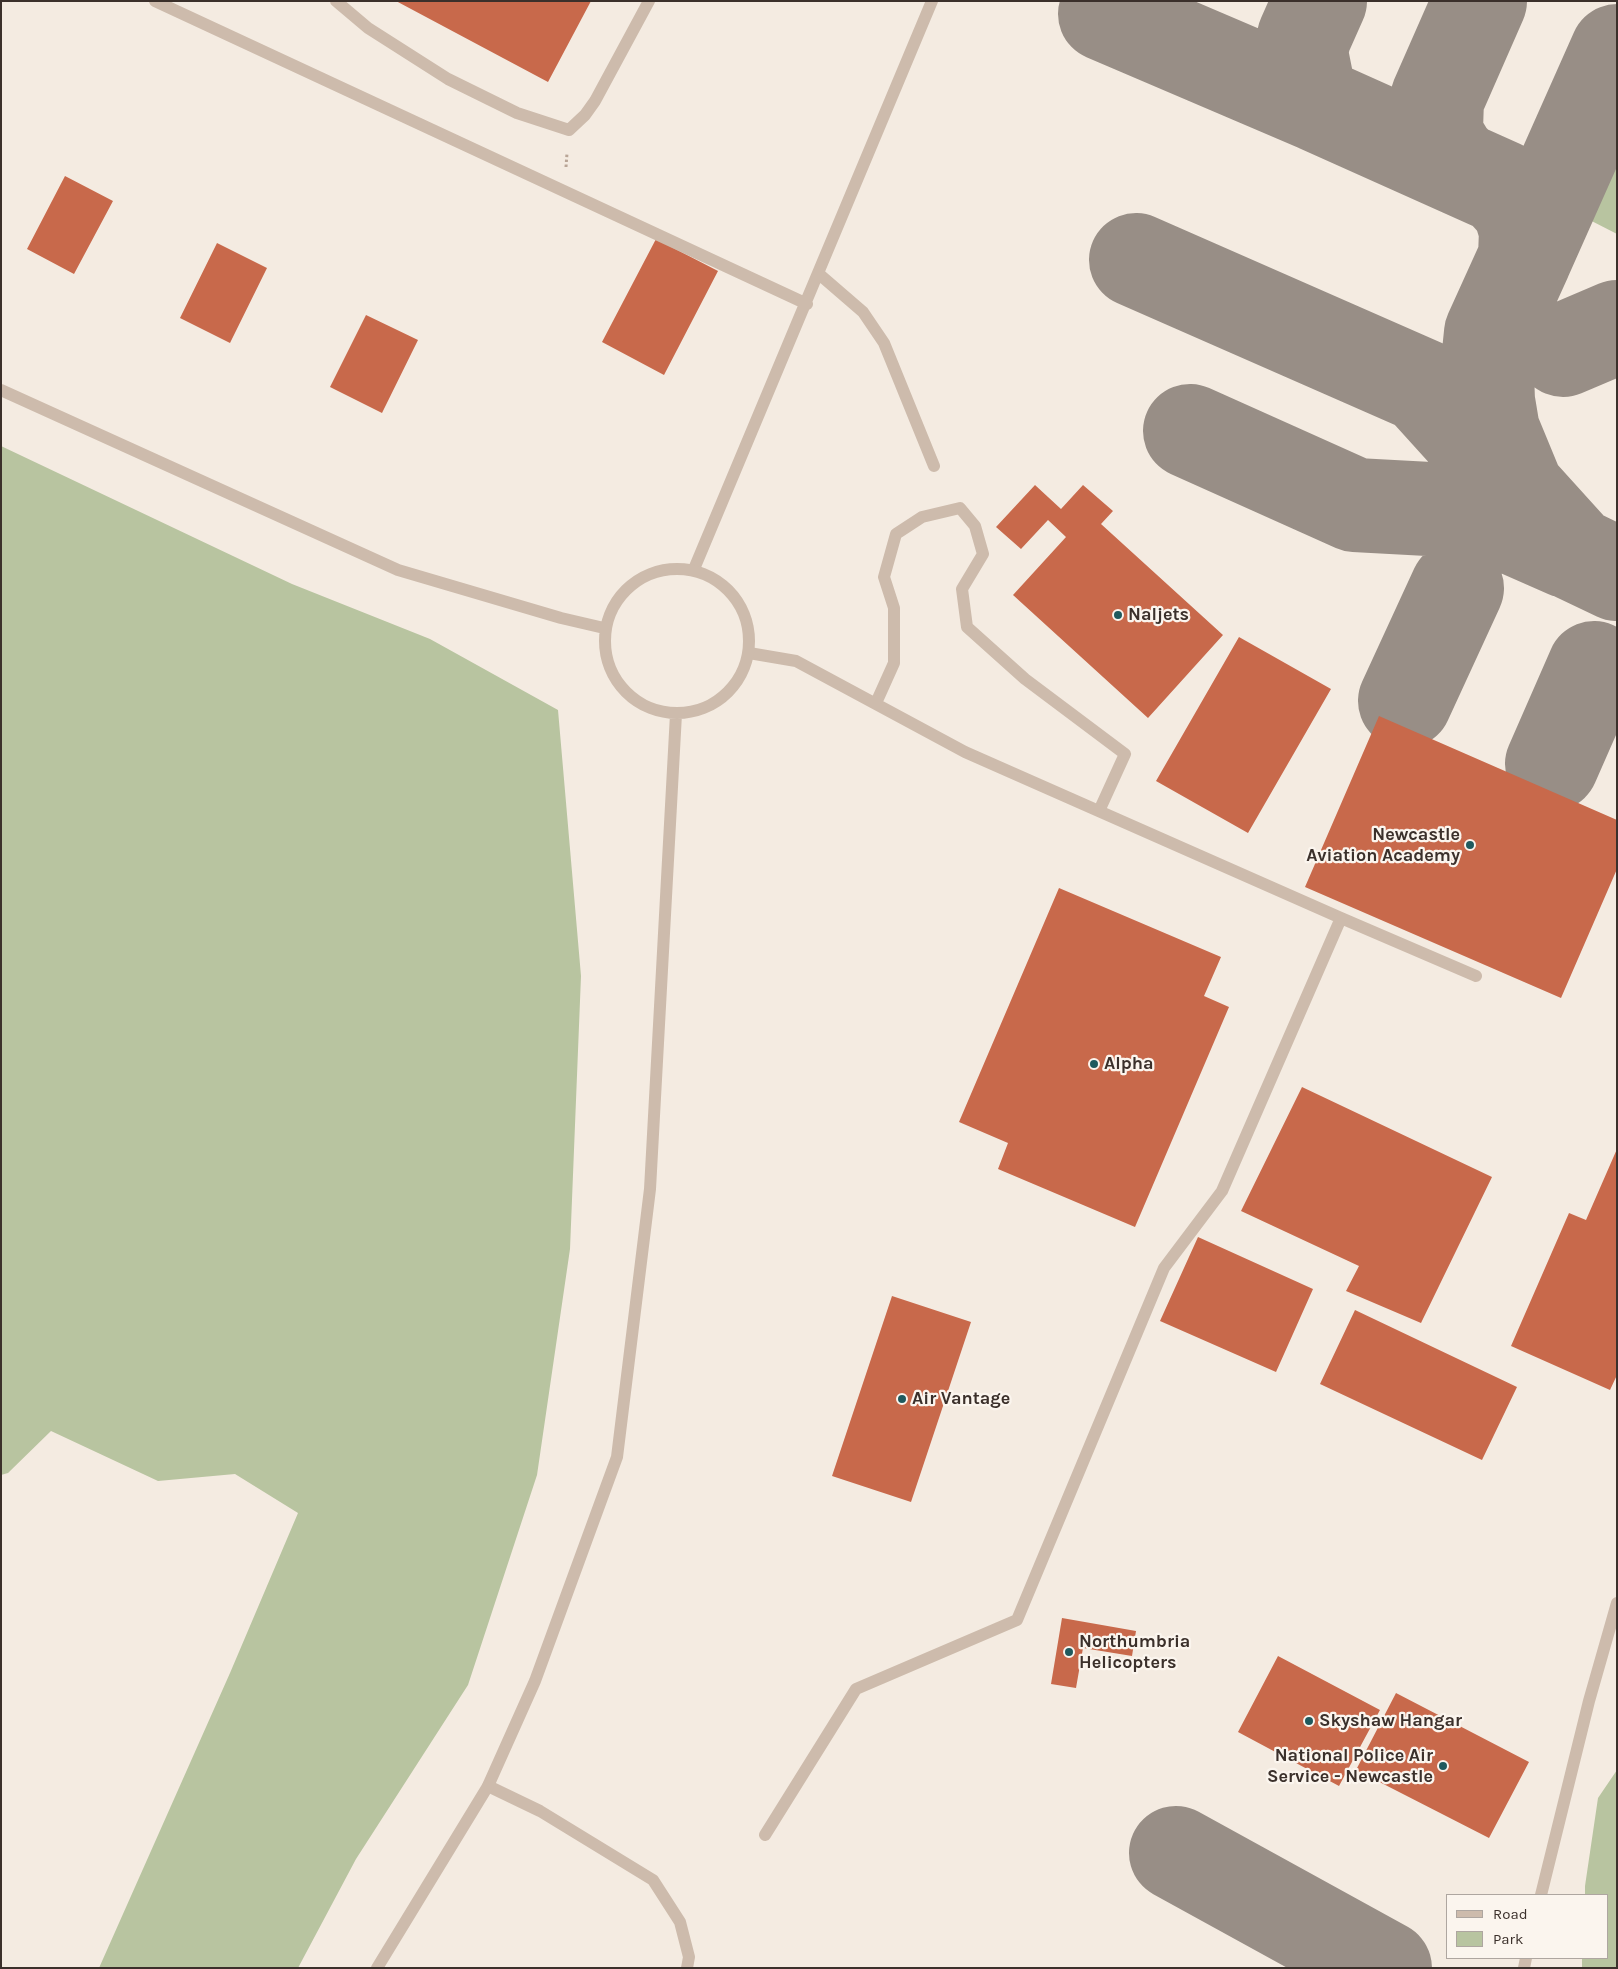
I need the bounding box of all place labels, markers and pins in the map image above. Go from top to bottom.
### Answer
place label: Naljets [1128,604,1189,626]
marker: Naljets [1112,609,1124,621]
place label: Newcastle Aviation Academy [1306,824,1460,866]
marker: Newcastle Aviation Academy [1464,839,1476,851]
place label: Alpha [1104,1053,1153,1075]
marker: Alpha [1088,1058,1100,1070]
place label: Air Vantage [912,1388,1010,1410]
marker: Air Vantage [896,1393,908,1405]
place label: Northumbria Helicopters [1079,1631,1190,1674]
marker: Northumbria Helicopters [1063,1646,1075,1658]
place label: Skyshaw Hangar [1319,1710,1462,1732]
marker: Skyshaw Hangar [1303,1715,1315,1727]
place label: National Police Air Service - Newcastle [1267,1745,1433,1788]
marker: National Police Air Service - Newcastle [1437,1760,1449,1772]

